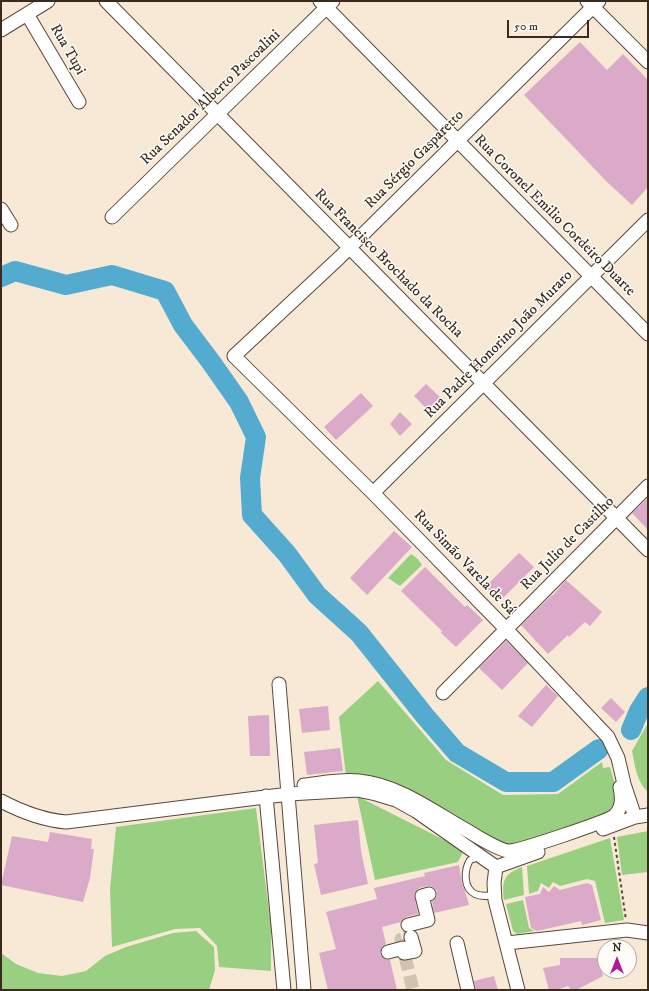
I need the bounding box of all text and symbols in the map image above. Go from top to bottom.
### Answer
scale bar [509,12,591,38]
text: 50 m [514,19,538,34]
street label: Rua Tupi [45,21,89,79]
street label: Rua Senador Alberto Pascoalini [137,27,285,169]
street label: Rua Sérgio Gasparetto [362,107,468,213]
street label: Rua Coronel Emilio Cordeiro Duarte [469,131,639,301]
street label: Rua Francisco Brochado da Rocha [310,186,466,342]
street label: Rua Padre Honorino João Muraro [421,267,577,423]
street label: Rua Julio de Castilho [517,493,619,595]
street label: Rua Simão Varela de Sá [409,507,519,619]
north arrow [597,939,637,979]
text: N [612,941,622,955]

